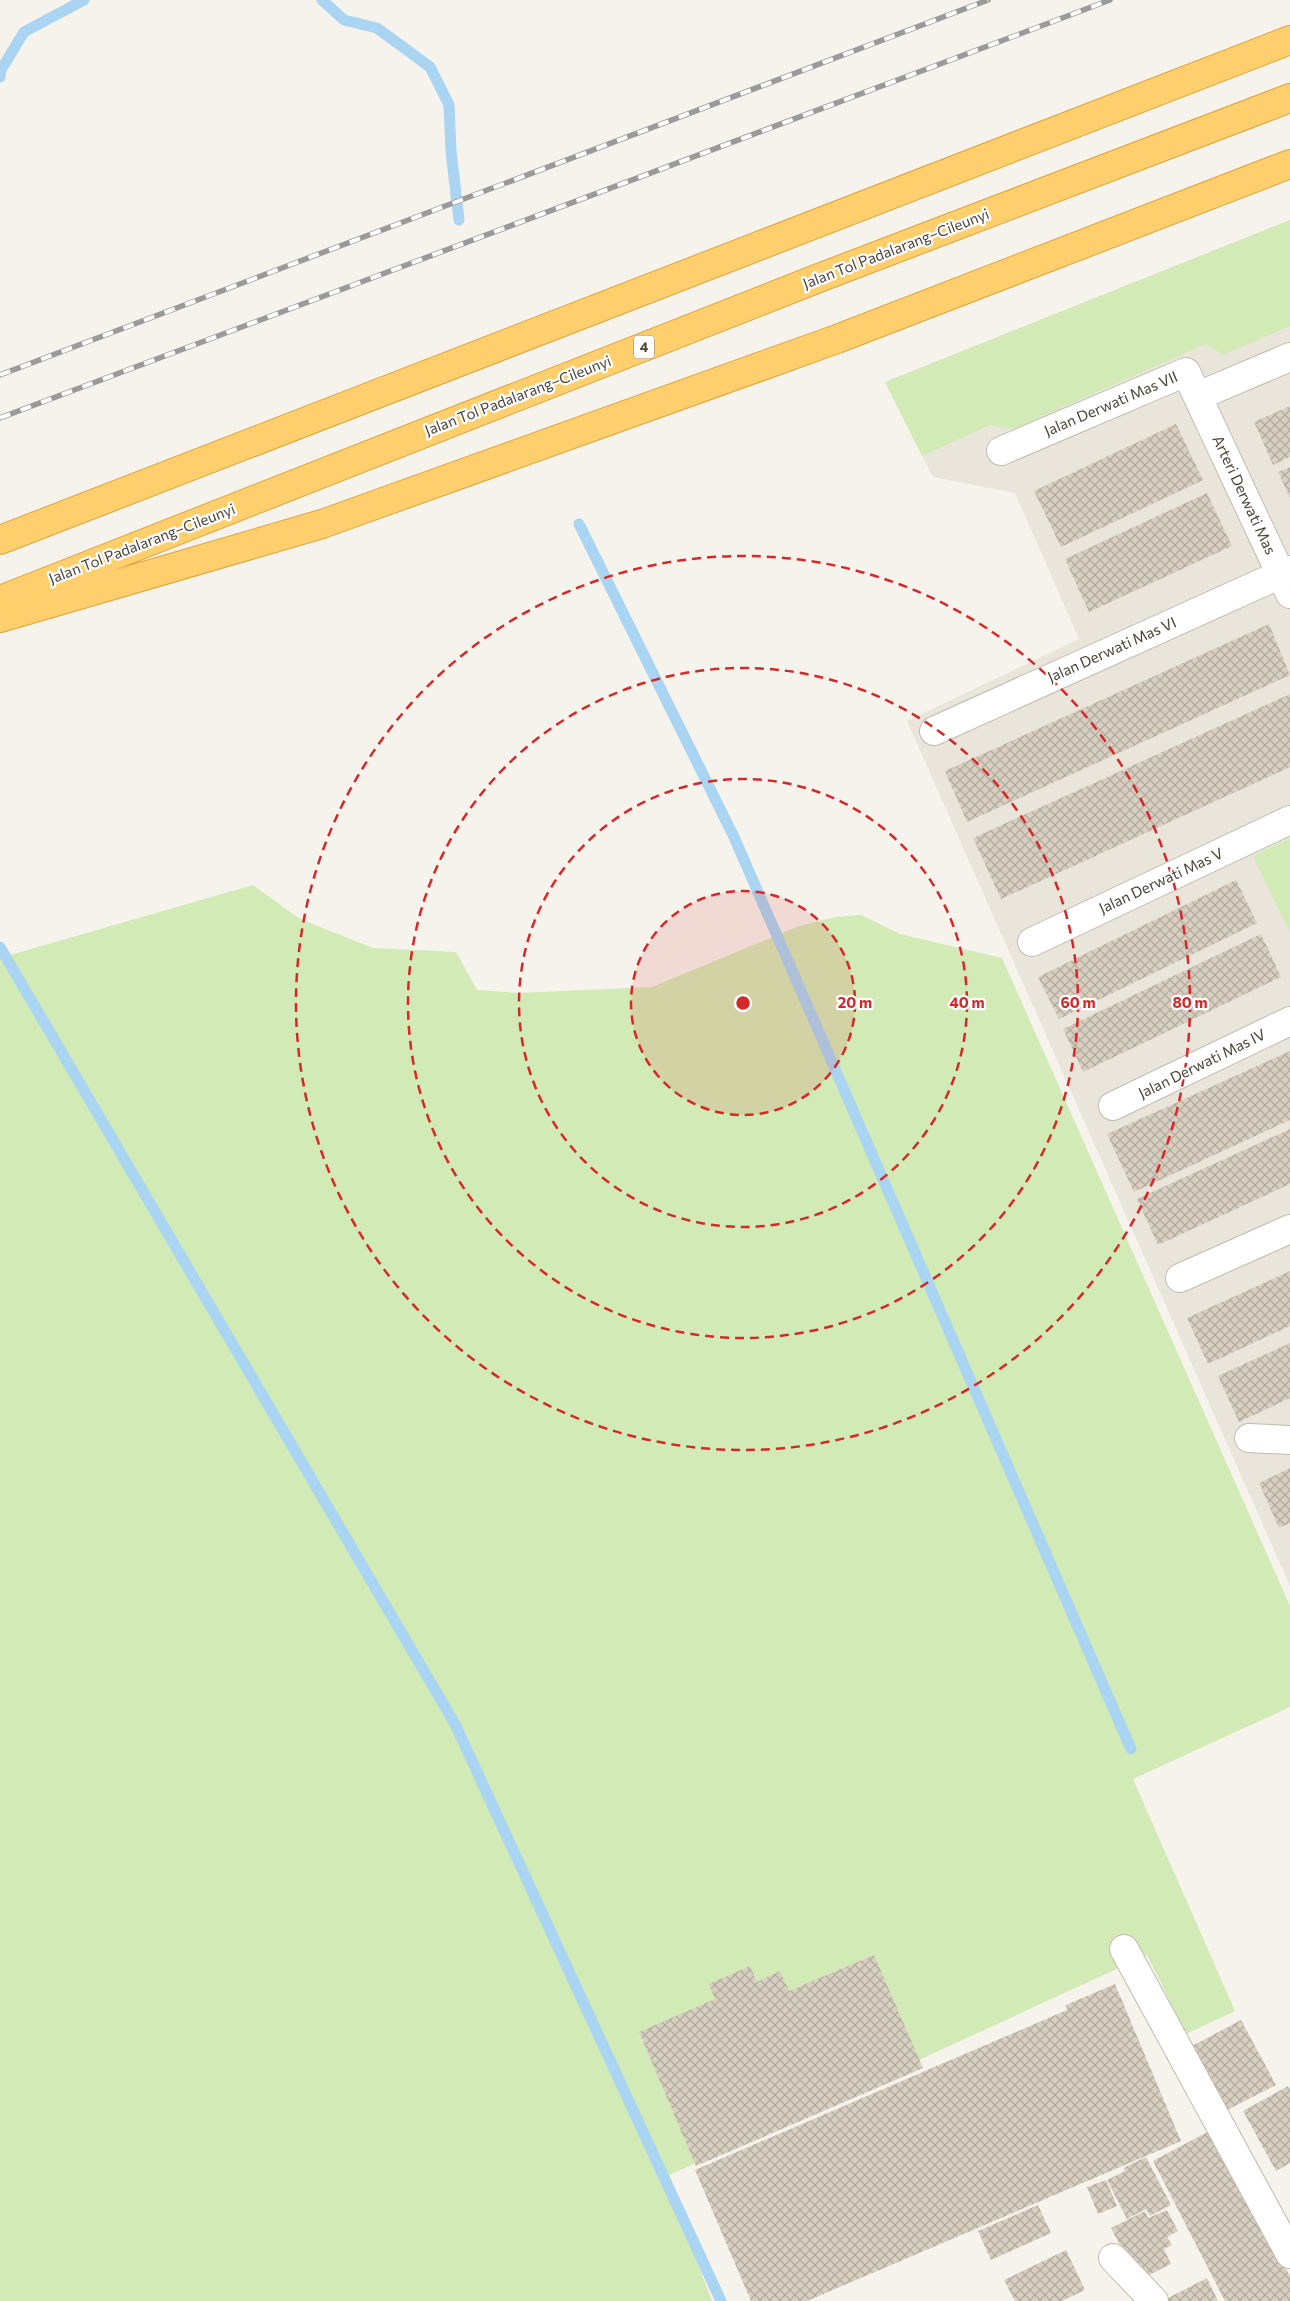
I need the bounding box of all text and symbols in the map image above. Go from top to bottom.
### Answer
street label: Jalan Tol Padalarang–Cileunyi [800,204,991,292]
road number: 4 [634,336,654,358]
street label: Jalan Tol Padalarang–Cileunyi [422,351,613,439]
street label: Jalan Derwati Mas VII [1041,367,1180,439]
street label: Arteri Derwati Mas [1209,432,1280,557]
street label: Jalan Tol Padalarang–Cileunyi [46,499,237,587]
street label: Jalan Derwati Mas VI [1044,613,1179,686]
street label: Jalan Derwati Mas V [1096,843,1226,917]
text: 20 m [838,993,872,1011]
text: 40 m [949,993,985,1011]
text: 60 m [1060,993,1096,1011]
text: 80 m [1172,993,1208,1011]
centre of rings [734,994,752,1012]
street label: Jalan Derwati Mas IV [1135,1025,1268,1102]

